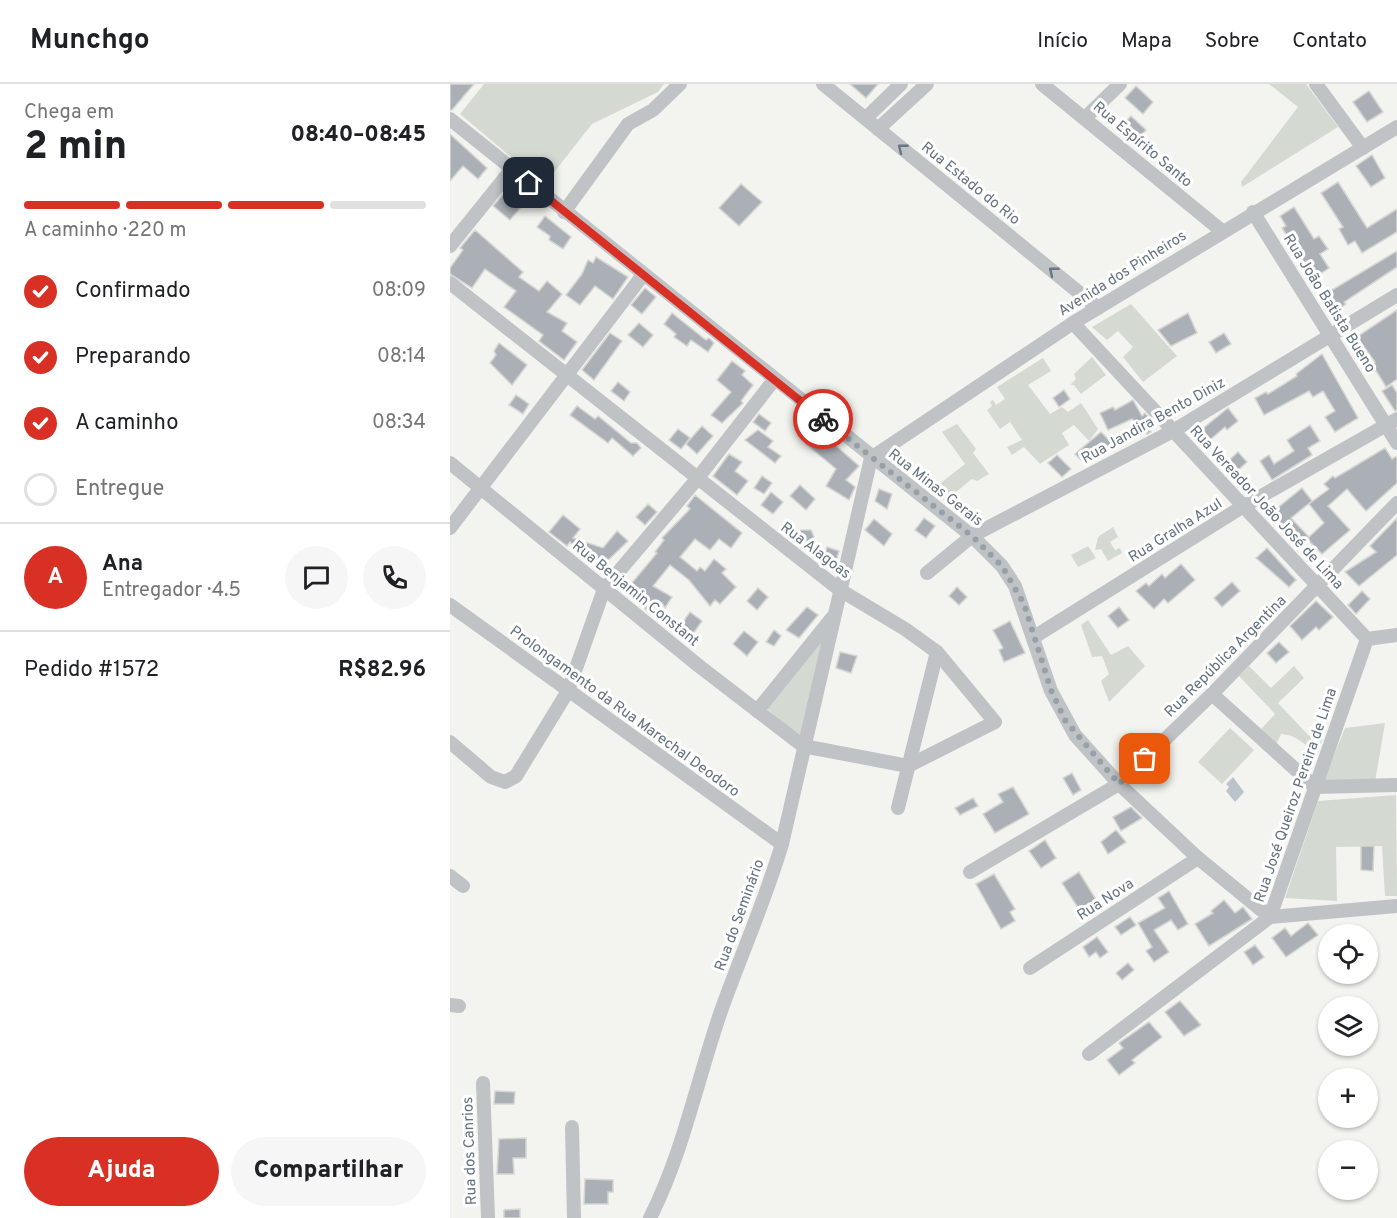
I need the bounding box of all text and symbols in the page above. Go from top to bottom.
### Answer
text: Munchgo [30,23,150,59]
text: Início [1037,28,1088,55]
text: Mapa [1121,28,1172,55]
text: Sobre [1205,28,1259,55]
text: Contato [1292,28,1367,55]
street label: Rua Espírito Santo [1088,98,1196,192]
text: Chega em [24,100,114,126]
text: 08:40–08:45 [290,122,426,149]
text: 2 min [24,124,127,173]
street label: Rua Estado do Rio [917,138,1023,230]
one-way arrow [898,144,909,155]
pin [503,157,554,208]
icon: home [512,166,545,199]
text: A caminho · 220 m [24,218,186,244]
street label: Avenida dos Pinheiros [1055,227,1190,321]
street label: Rua João Batista Bueno [1278,231,1379,377]
one-way arrow [1049,267,1060,278]
icon: check [24,275,57,308]
text: Confirmado [75,278,191,305]
text: 08:09 [372,278,426,304]
icon: check [24,341,57,374]
text: Preparando [75,344,191,371]
text: 08:14 [377,344,426,370]
street label: Rua Jandira Bento Diniz [1078,374,1229,469]
courier [793,389,853,449]
icon: bike [807,403,840,436]
icon: check [24,407,57,440]
text: A caminho [75,410,178,437]
text: 08:34 [372,410,426,436]
street label: Rua Vereador João José de Lima [1185,422,1347,594]
street label: Rua Minas Gerais [884,445,986,531]
text: Entregue [75,476,164,503]
street label: Rua Gralha Azul [1125,495,1226,568]
street label: Rua Alagoas [776,519,854,584]
street label: Rua Benjamin Constant [568,537,702,651]
button: chat [285,546,348,609]
button: phone [363,546,426,609]
text: Ana [102,551,143,578]
text: A [48,564,63,591]
text: Entregador · 4.5 [102,578,241,604]
street label: Rua República Argentina [1161,592,1291,722]
street label: Prolongamento da Rua Marechal Deodoro [505,622,743,802]
text: Pedido #1572 [24,657,159,684]
text: R$82.96 [338,657,426,684]
street label: Rua José Queiroz Pereira de Lima [1251,686,1342,905]
pin [1119,733,1170,784]
icon: bag [1128,742,1161,775]
street label: Rua do Seminário [711,857,769,974]
street label: Rua Nova [1074,875,1138,926]
map controls [1318,924,1378,1200]
button: locate [1318,924,1378,984]
button: layers [1318,996,1378,1056]
button: + [1318,1068,1378,1128]
street label: Rua dos Canrios [459,1097,482,1205]
button: Ajuda [24,1137,219,1206]
button: Compartilhar [231,1137,426,1206]
button: − [1318,1140,1378,1200]

